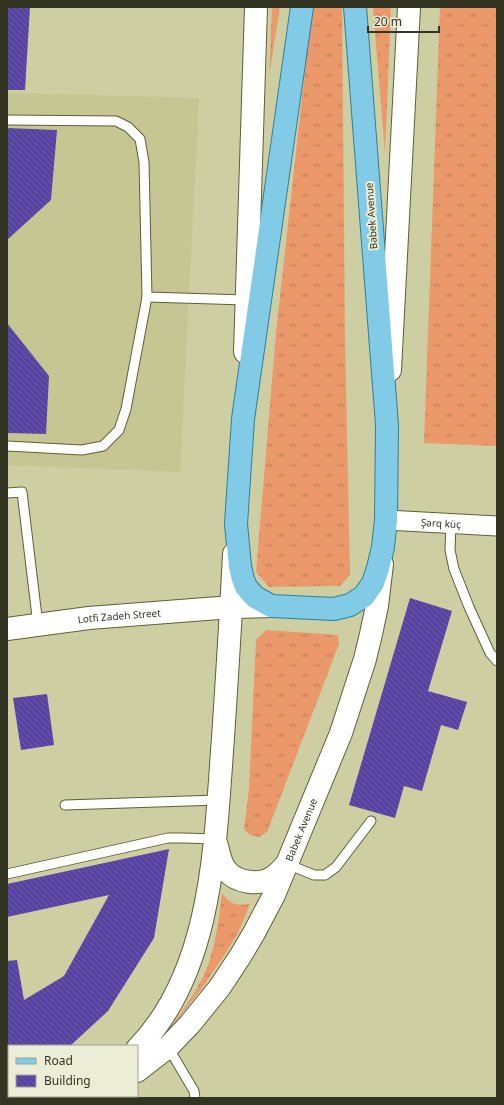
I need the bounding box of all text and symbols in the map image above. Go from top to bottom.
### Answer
scale bar [368,8,439,34]
text: 20 m [374,13,402,30]
street label: Babek Avenue [362,182,380,250]
street label: Şərq küç [420,515,462,531]
street label: Lotfi Zadeh Street [77,605,162,626]
street label: Babek Avenue [282,796,320,863]
legend [8,1045,138,1097]
text: Road [44,1052,73,1069]
text: Building [44,1072,91,1089]

